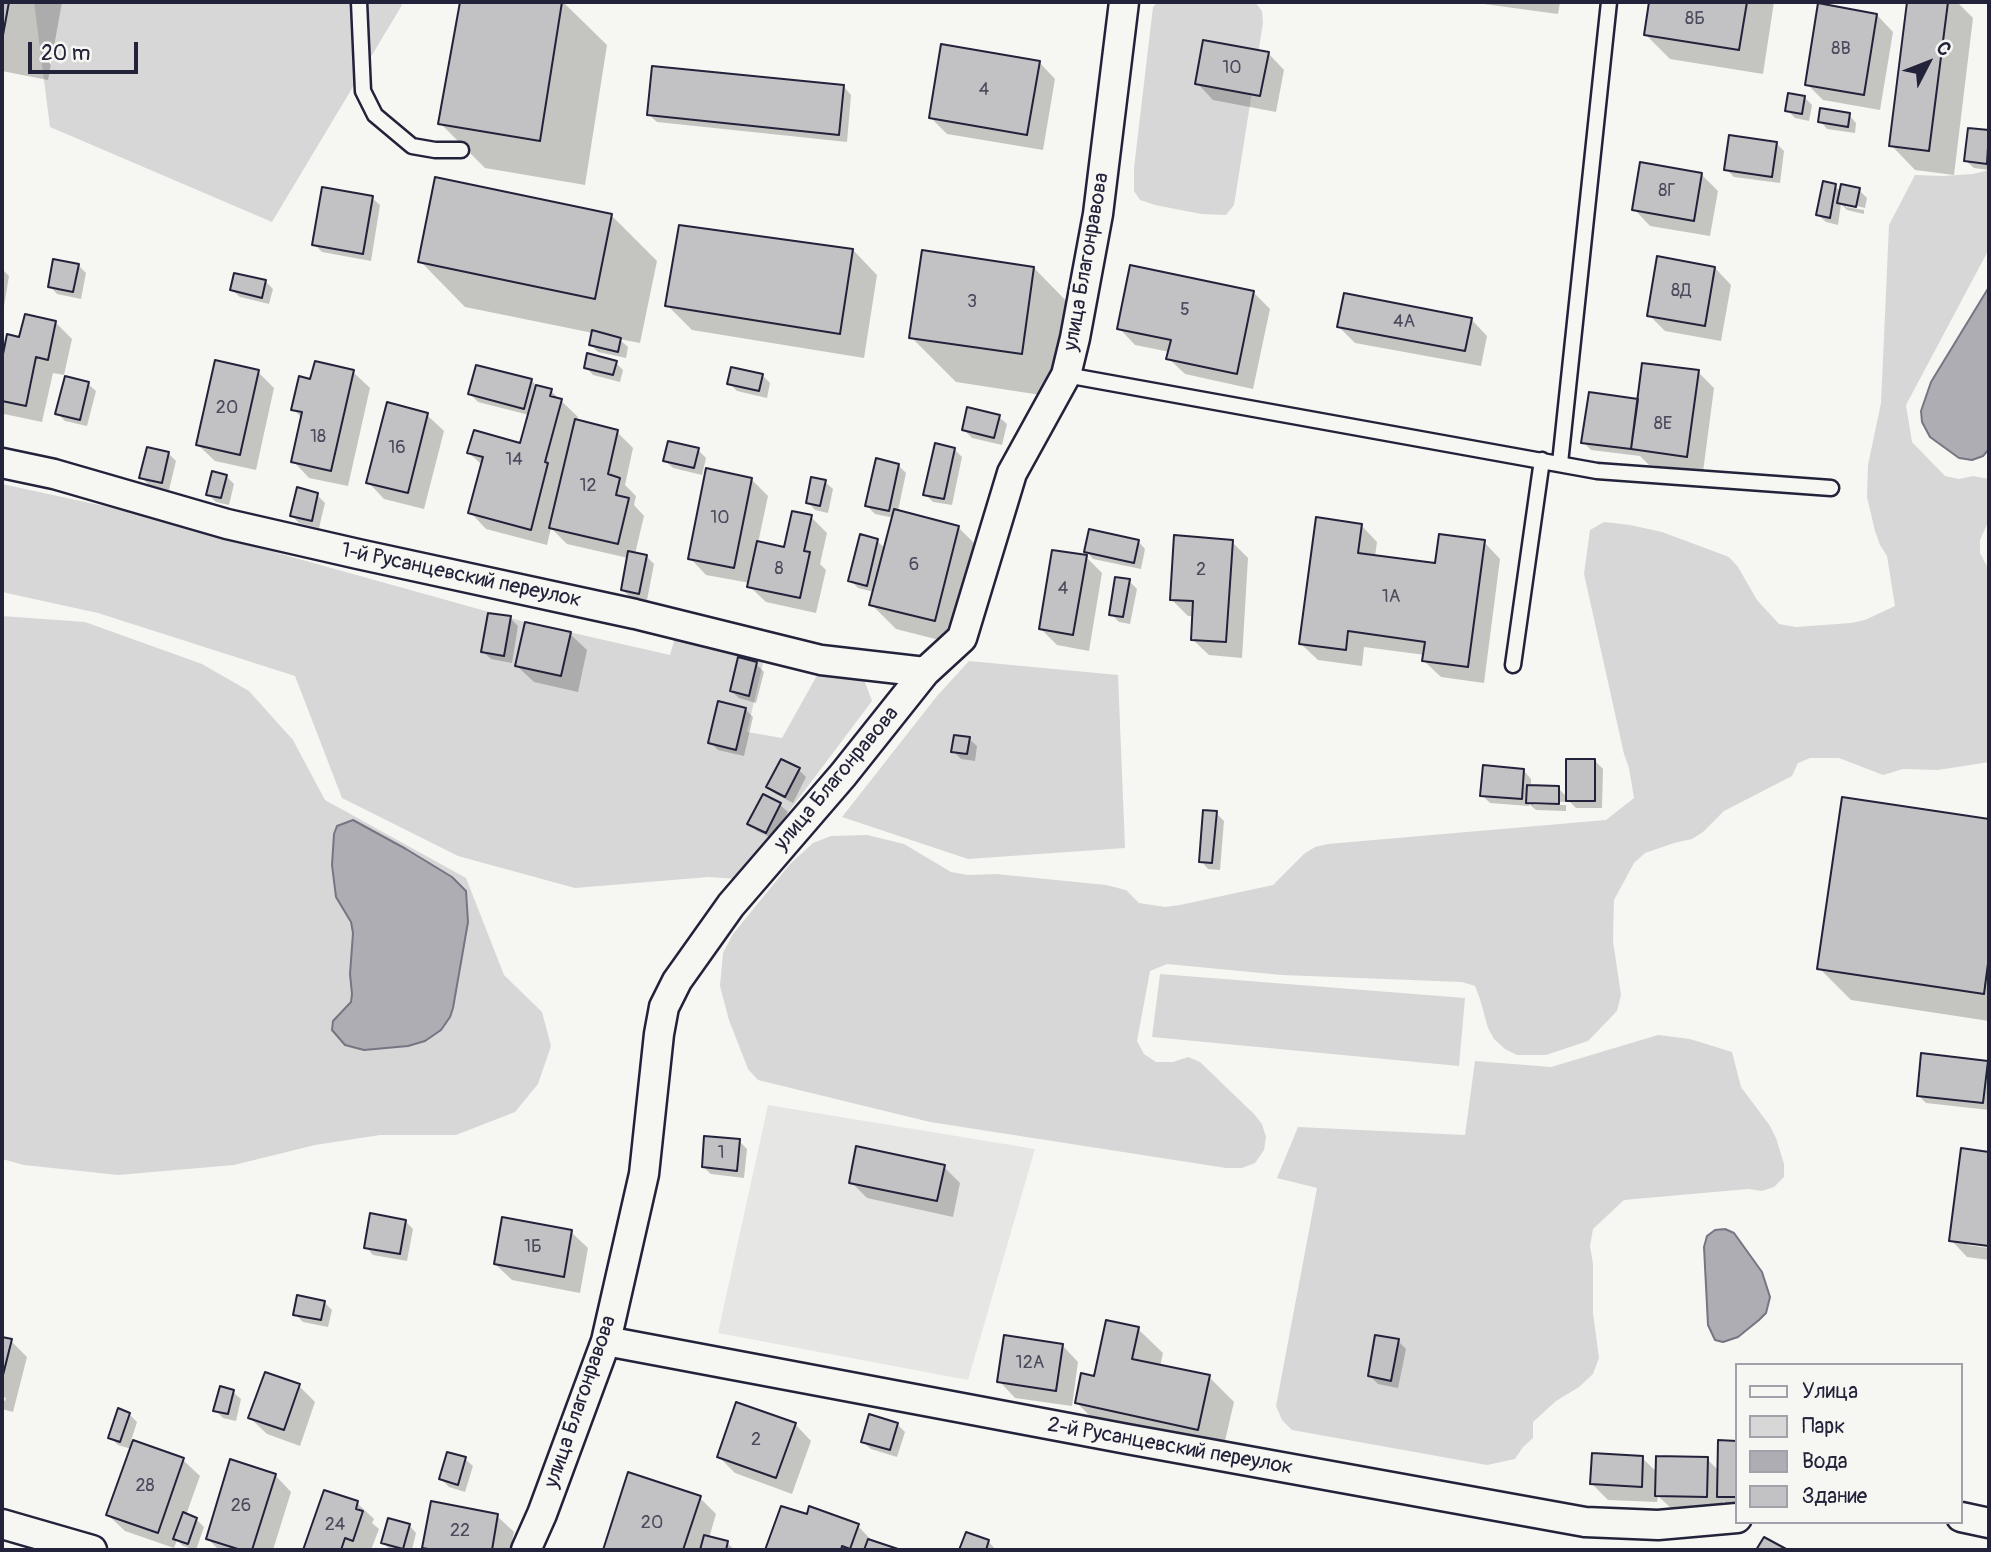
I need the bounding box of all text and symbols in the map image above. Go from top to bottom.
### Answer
house number: 8Б [1685,8,1705,30]
scale bar [32,28,142,72]
north arrow [1893,28,1963,98]
text: С [1931,37,1956,61]
house number: 8В [1831,38,1851,60]
text: 20 m [41,40,90,67]
house number: 10 [1222,57,1242,79]
house number: 4 [979,79,989,101]
street label: улица Благонравова [1059,171,1115,353]
house number: 8Г [1658,180,1676,202]
house number: 8Д [1671,280,1691,302]
house number: 3 [967,291,977,313]
house number: 5 [1180,299,1190,321]
house number: 4А [1393,311,1415,333]
house number: 20 [216,397,238,419]
house number: 8Е [1654,413,1672,435]
house number: 18 [310,426,326,448]
house number: 16 [388,437,406,459]
house number: 14 [505,449,523,471]
house number: 12 [579,475,597,497]
house number: 10 [710,507,730,529]
street label: 1-й Русанцевский переулок [339,538,583,614]
house number: 6 [909,554,919,576]
house number: 8 [774,558,784,580]
house number: 2 [1196,559,1206,581]
house number: 4 [1058,578,1068,600]
house number: 1А [1382,586,1400,608]
street label: улица Благонравова [769,702,905,856]
house number: 1 [717,1142,725,1164]
house number: 1Б [524,1236,542,1258]
street label: улица Благонравова [540,1313,622,1491]
house number: 12А [1016,1352,1044,1374]
legend [1736,1363,1963,1524]
text: Улица [1802,1378,1858,1405]
street label: 2-й Русанцевский переулок [1045,1413,1295,1481]
text: Парк [1802,1413,1845,1440]
house number: 2 [751,1429,761,1451]
text: Вода [1802,1448,1848,1475]
house number: 28 [135,1475,155,1497]
text: Здание [1802,1483,1867,1510]
house number: 26 [231,1495,251,1517]
house number: 20 [641,1512,663,1534]
house number: 24 [325,1514,345,1536]
house number: 22 [450,1520,470,1542]

